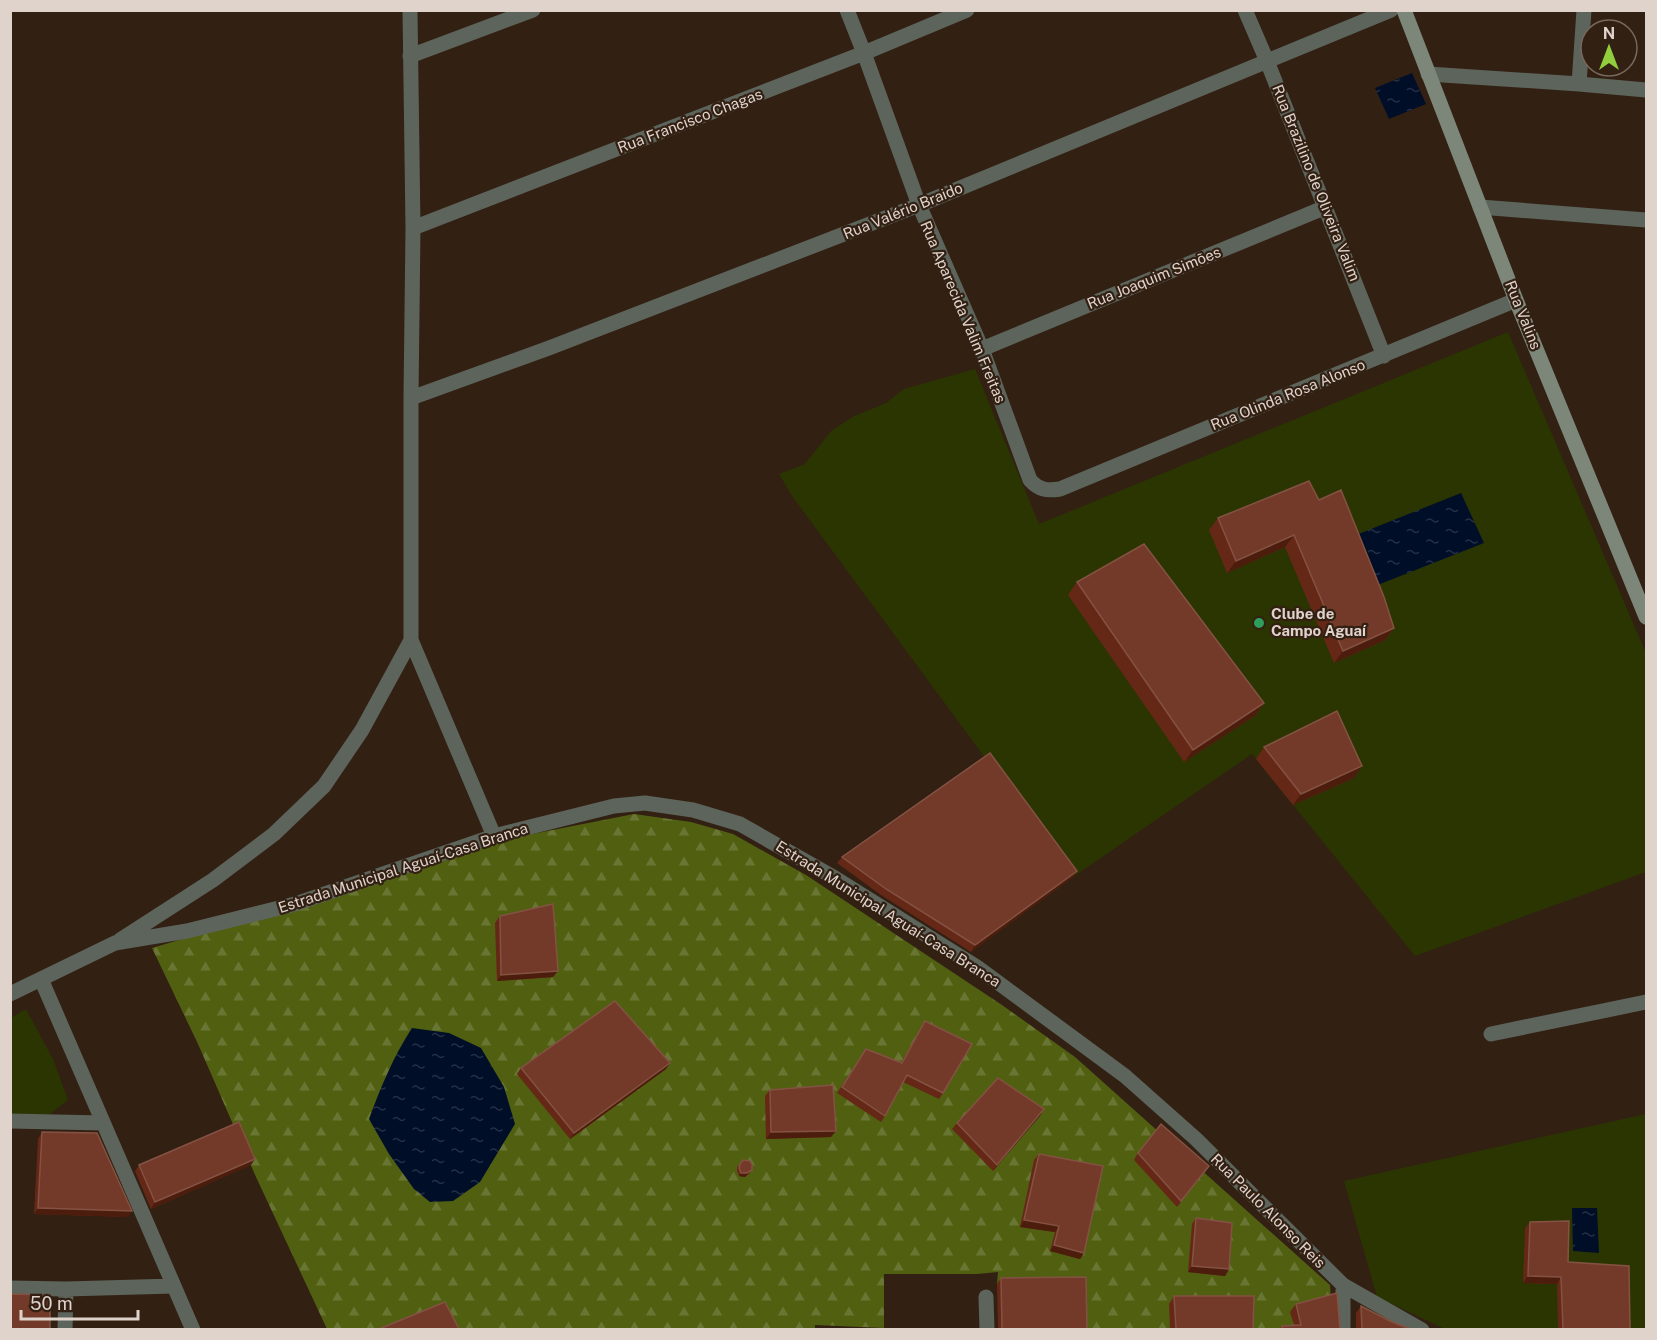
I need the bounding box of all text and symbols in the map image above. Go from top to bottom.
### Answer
north arrow [1579,18,1639,78]
text: N [1603,24,1615,43]
street label: Rua Brazilino de Oliveira Valim [1269,82,1364,284]
street label: Rua Francisco Chagas [615,85,765,156]
street label: Rua Valério Braido [841,179,965,242]
street label: Rua Aparecida Valim Freitas [917,218,1010,405]
street label: Rua Joaquim Simões [1084,243,1223,312]
street label: Rua Valins [1502,278,1545,352]
street label: Rua Olinda Rosa Alonso [1208,356,1368,433]
place label: Clube de Campo Aguaí [1271,605,1367,639]
marker: Clube de Campo Aguaí [1252,616,1266,630]
street label: Estrada Municipal Aguaí-Casa Branca [276,819,530,916]
street label: Estrada Municipal Aguaí-Casa Branca [773,837,1004,990]
street label: Rua Paulo Alonso Reis [1208,1150,1329,1271]
scale bar [21,1283,138,1321]
text: 50 m [30,1293,73,1314]

